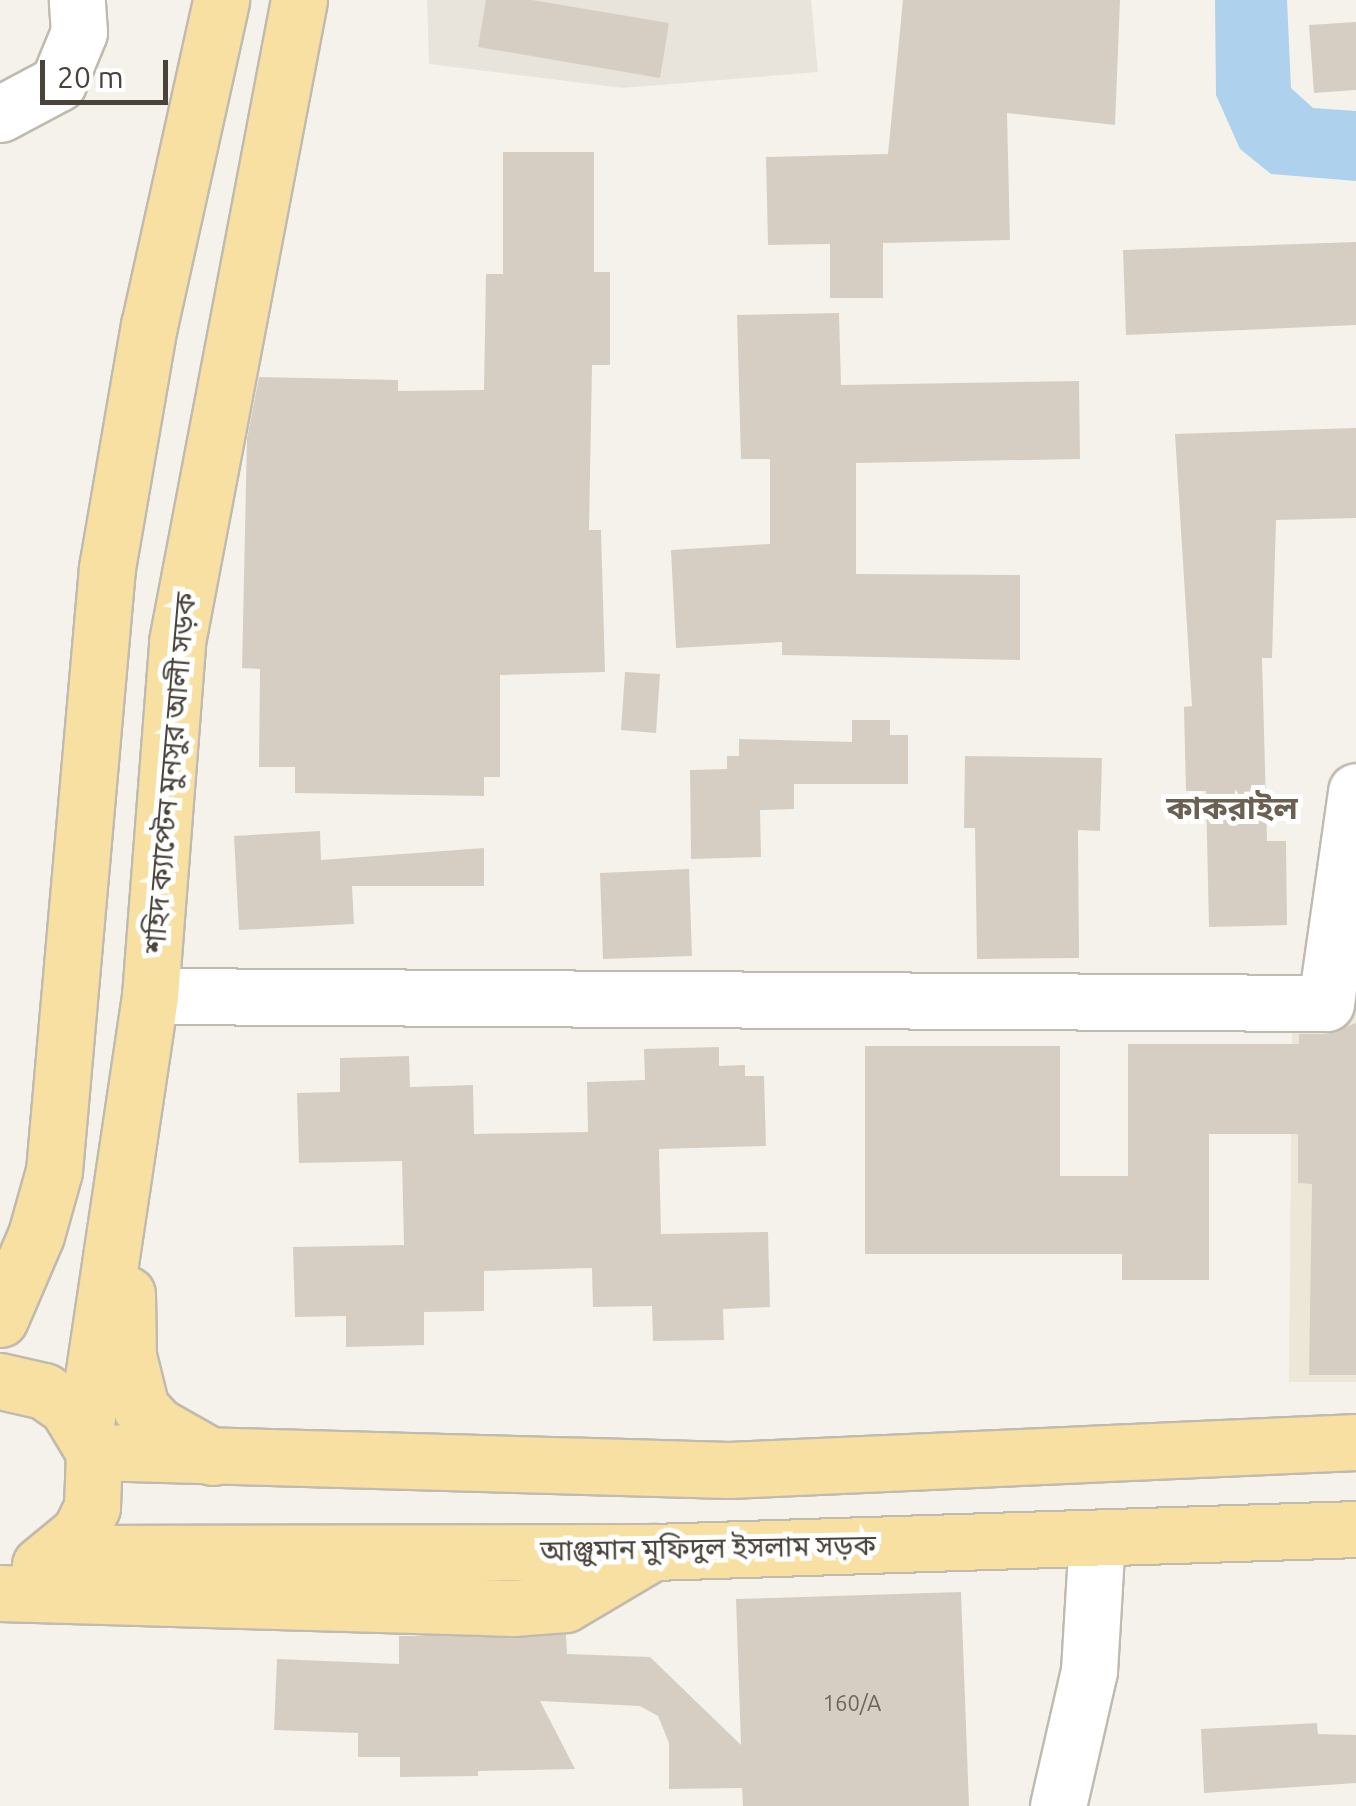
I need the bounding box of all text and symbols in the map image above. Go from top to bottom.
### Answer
scale bar [45,40,172,102]
text: 20 m [57,60,124,94]
street label: শহিদ ক্যাপ্টেন মুনসুর আলী সড়ক [137,591,203,955]
district label: কাকরাইল [1166,788,1298,826]
street label: আঞ্জুমান মুফিদুল ইসলাম সড়ক [540,1528,876,1568]
house number: 160/A [823,1690,881,1716]

